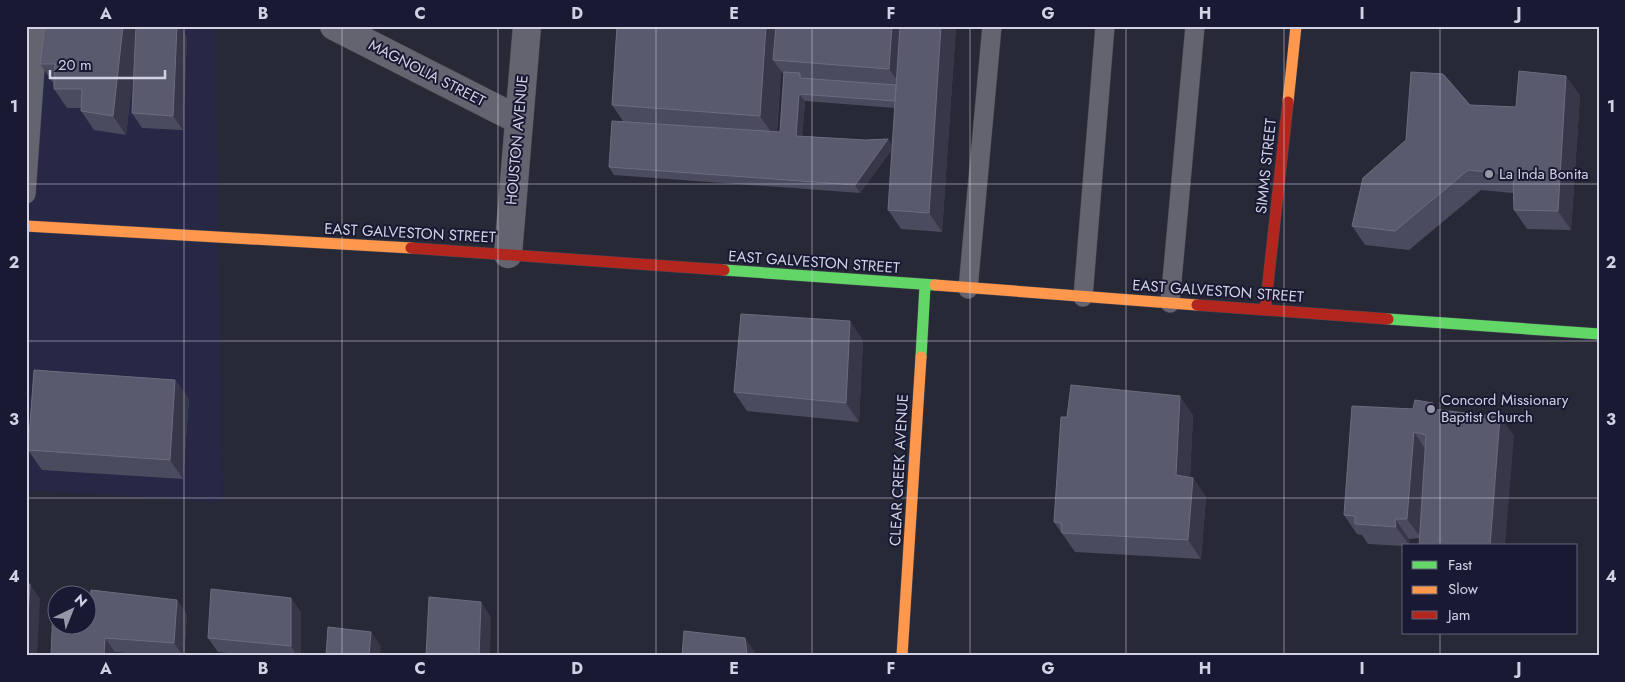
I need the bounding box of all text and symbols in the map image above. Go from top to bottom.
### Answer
text: A [99,2,112,25]
text: B [258,2,268,25]
text: C [414,2,426,25]
text: D [571,2,583,25]
text: E [729,2,739,25]
text: F [887,2,895,25]
text: G [1041,2,1055,25]
text: H [1199,2,1211,25]
text: I [1359,2,1365,25]
text: J [1513,2,1522,25]
street label: MAGNOLIA STREET [365,34,489,112]
scale bar [50,48,165,80]
text: 20 m [58,54,92,76]
street label: HOUSTON AVENUE [500,74,534,206]
text: 1 [10,95,18,118]
text: 1 [1607,95,1615,118]
street label: SIMMS STREET [1250,117,1282,215]
place label: La Inda Bonita [1499,163,1588,185]
marker: La Inda Bonita [1483,168,1495,180]
street label: EAST GALVESTON STREET [324,218,496,248]
street label: EAST GALVESTON STREET [728,245,900,279]
text: 2 [9,251,19,274]
text: 2 [1606,251,1616,274]
street label: EAST GALVESTON STREET [1132,274,1304,308]
place label: Concord Missionary Baptist Church [1441,389,1569,428]
street label: CLEAR CREEK AVENUE [884,394,914,546]
marker: Concord Missionary Baptist Church [1425,403,1437,415]
text: 3 [9,408,19,431]
text: 3 [1606,408,1616,431]
legend [1402,544,1578,634]
text: Fast [1448,554,1472,576]
text: 4 [8,565,20,588]
text: 4 [1605,565,1617,588]
text: Slow [1448,578,1479,600]
north arrow [48,584,98,634]
text: N [70,589,92,612]
text: Jam [1446,604,1471,626]
text: A [99,657,112,680]
text: B [258,657,268,680]
text: C [414,657,426,680]
text: D [571,657,583,680]
text: E [729,657,739,680]
text: F [887,657,895,680]
text: G [1041,657,1055,680]
text: H [1199,657,1211,680]
text: I [1359,657,1365,680]
text: J [1513,657,1522,680]

